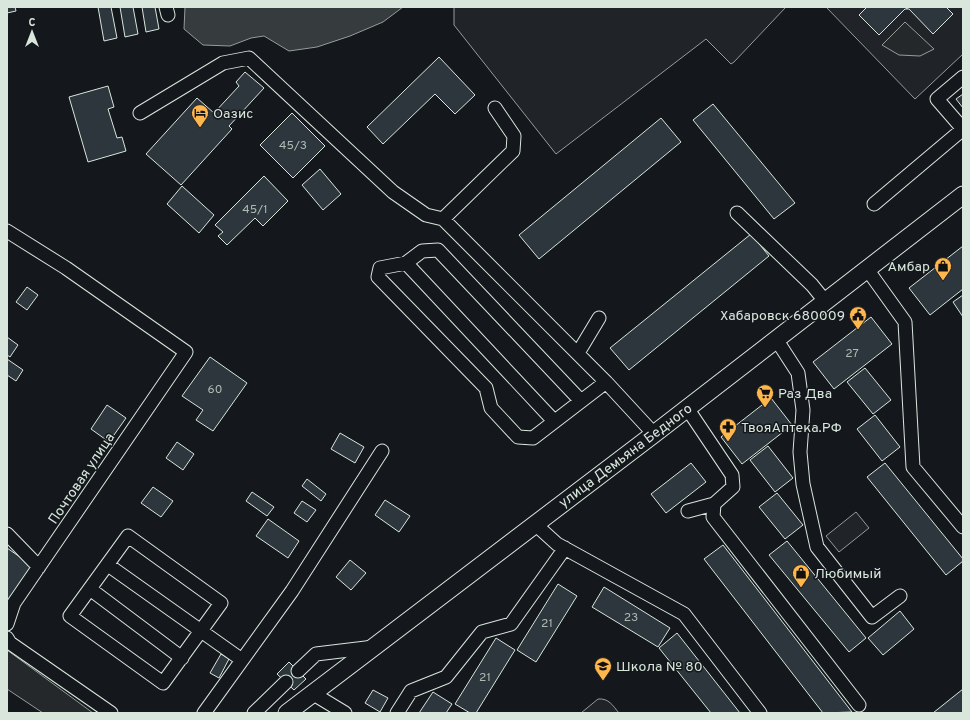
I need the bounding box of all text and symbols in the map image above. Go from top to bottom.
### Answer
north arrow [12,12,52,52]
text: С [28,16,36,30]
hotel icon: Оазис [190,103,210,128]
place label: Оазис [213,106,253,123]
house number: 45/3 [279,138,307,154]
house number: 45/1 [242,202,268,218]
shop icon: Амбар [933,256,953,281]
place label: Амбар [887,259,930,276]
public building icon: Хабаровск 680009 [848,305,868,330]
place label: Хабаровск 680009 [720,308,845,325]
house number: 27 [845,346,859,362]
house number: 60 [208,382,222,398]
supermarket icon: Раз Два [755,383,775,408]
place label: Раз Два [778,386,832,403]
street label: улица Демьяна Бедного [556,400,696,512]
pharmacy icon: ТвояАптека.РФ [718,417,738,442]
place label: ТвояАптека.РФ [741,420,842,437]
street label: Почтовая улица [45,430,119,528]
shop icon: Любимый [791,563,811,588]
place label: Любимый [814,566,882,583]
house number: 23 [624,610,638,626]
house number: 21 [541,616,553,632]
school or university icon: Школа № 80 [593,656,613,681]
place label: Школа № 80 [616,659,703,676]
house number: 21 [479,670,491,686]

